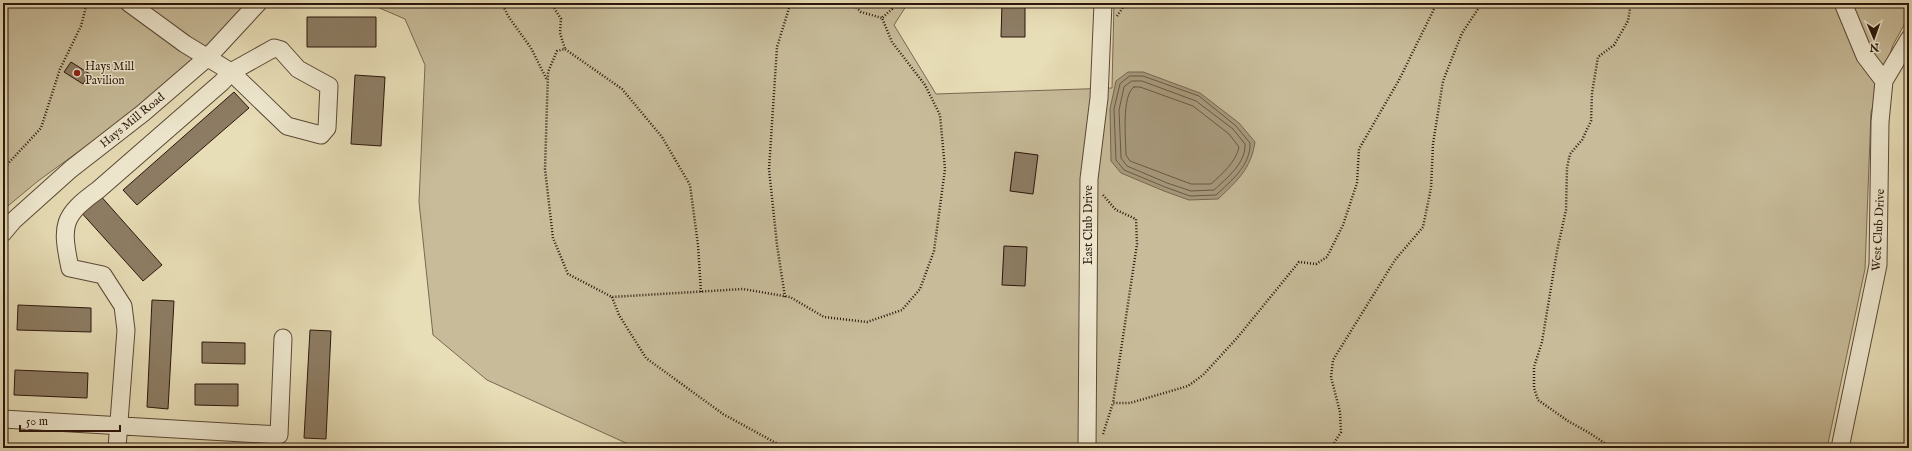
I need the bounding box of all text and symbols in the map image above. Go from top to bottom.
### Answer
north arrow [1854,18,1894,58]
text: N [1869,40,1880,54]
place label: Hays Mill Pavilion [85,59,135,88]
marker: Hays Mill Pavilion [72,68,82,78]
street label: Hays Mill Road [97,89,168,151]
street label: East Club Drive [1081,185,1096,265]
street label: West Club Drive [1869,188,1888,272]
scale bar [20,407,120,433]
text: 50 m [26,414,48,429]

